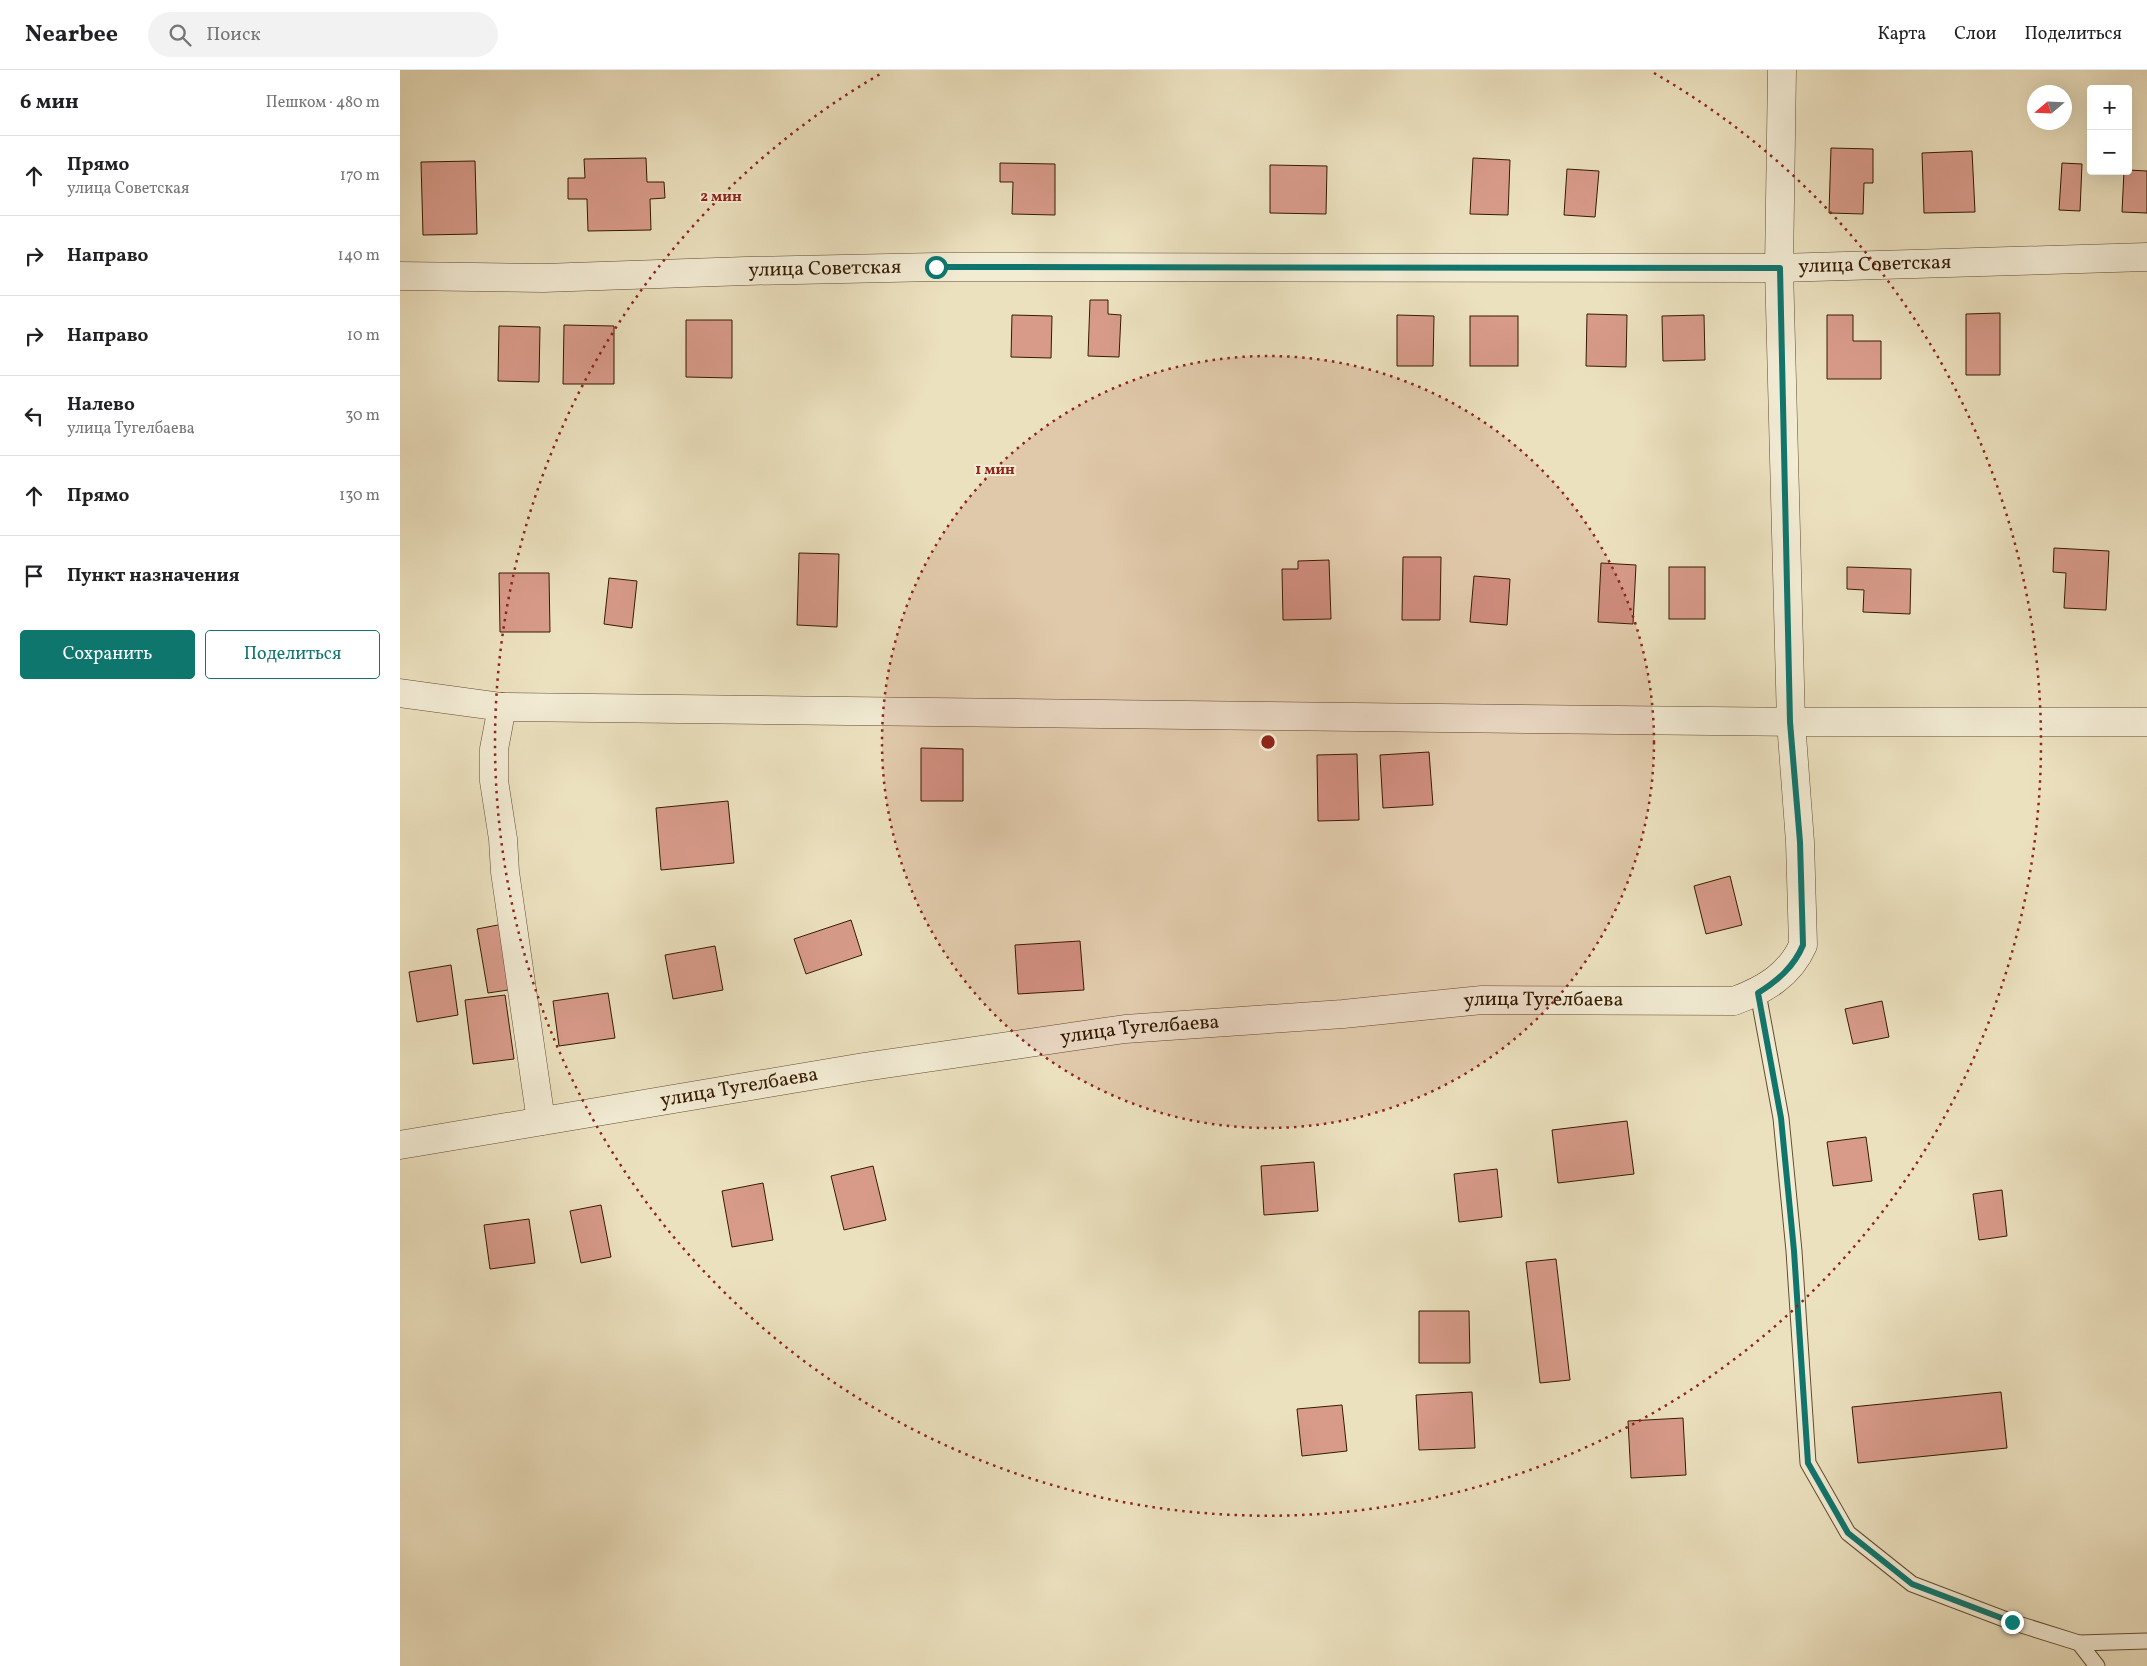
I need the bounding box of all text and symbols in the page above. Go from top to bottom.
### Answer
search box [148,12,498,57]
text: Nearbee [25,18,118,52]
icon: search [166,21,194,49]
text: Поиск [206,22,261,48]
text: Карта [1878,22,1926,47]
text: Слои [1954,22,1996,47]
text: Поделиться [2024,22,2122,47]
north arrow [2027,85,2072,130]
map controls [2087,85,2132,175]
button: + [2087,85,2132,130]
text: 6 мин [20,88,79,117]
text: Пешком · 480 m [266,92,380,114]
button: − [2087,130,2132,175]
text: Прямо [67,152,129,178]
icon: ahead [20,162,48,190]
text: 170 m [340,165,380,187]
text: улица Советская [67,178,189,200]
text: 2 мин [700,187,742,208]
icon: right [20,242,48,270]
text: Направо [67,243,149,269]
text: 140 m [338,245,380,267]
street label: улица Советская [1798,249,1952,281]
street label: улица Советская [748,254,902,285]
route start [925,256,948,279]
icon: right [20,322,48,350]
text: Направо [67,323,149,349]
text: 10 m [347,325,380,347]
text: Налево [67,392,135,418]
icon: left [20,402,48,430]
text: 30 m [345,405,380,427]
text: улица Тугелбаева [67,418,195,440]
text: 1 мин [975,460,1015,481]
icon: ahead [20,482,48,510]
text: Прямо [67,483,129,509]
text: 130 m [339,485,380,507]
icon: arrive [20,562,48,590]
text: Пункт назначения [67,563,240,589]
button: Сохранить [20,630,195,679]
button: Поделиться [205,630,380,679]
centre of rings [1259,733,1277,751]
street label: улица Тугелбаева [1462,986,1623,1016]
street label: улица Тугелбаева [1059,1009,1220,1052]
street label: улица Тугелбаева [658,1061,820,1115]
route end [2001,1611,2024,1634]

